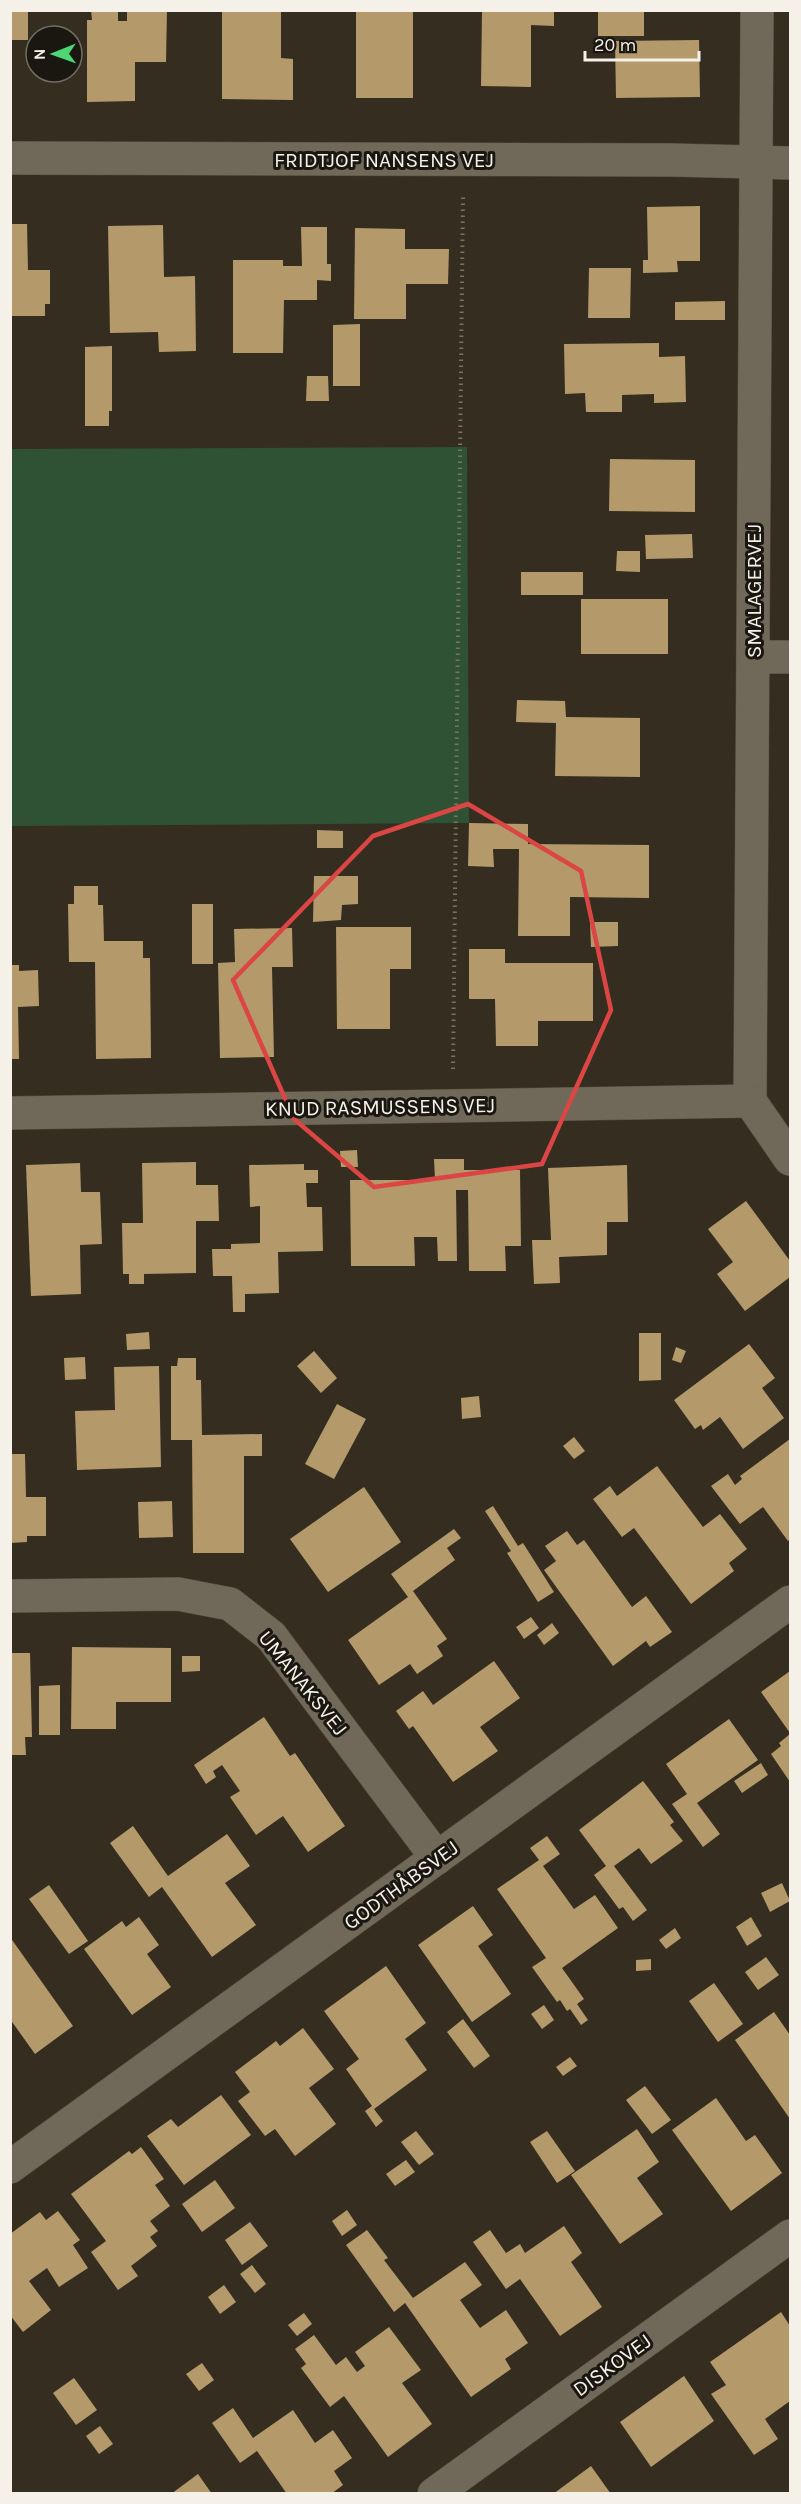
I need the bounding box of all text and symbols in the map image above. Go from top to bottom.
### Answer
north arrow [24,24,84,84]
scale bar [585,24,699,62]
text: 20 m [594,34,636,56]
text: N [30,48,49,60]
street label: FRIDTJOF NANSENS VEJ [274,148,494,172]
street label: SMALAGERVEJ [742,524,766,658]
street label: KNUD RASMUSSENS VEJ [265,1093,495,1121]
street label: UMANAKSVEJ [254,1626,352,1740]
street label: GODTHÅBSVEJ [339,1836,463,1934]
street label: DISKOVEJ [568,2329,656,2401]

